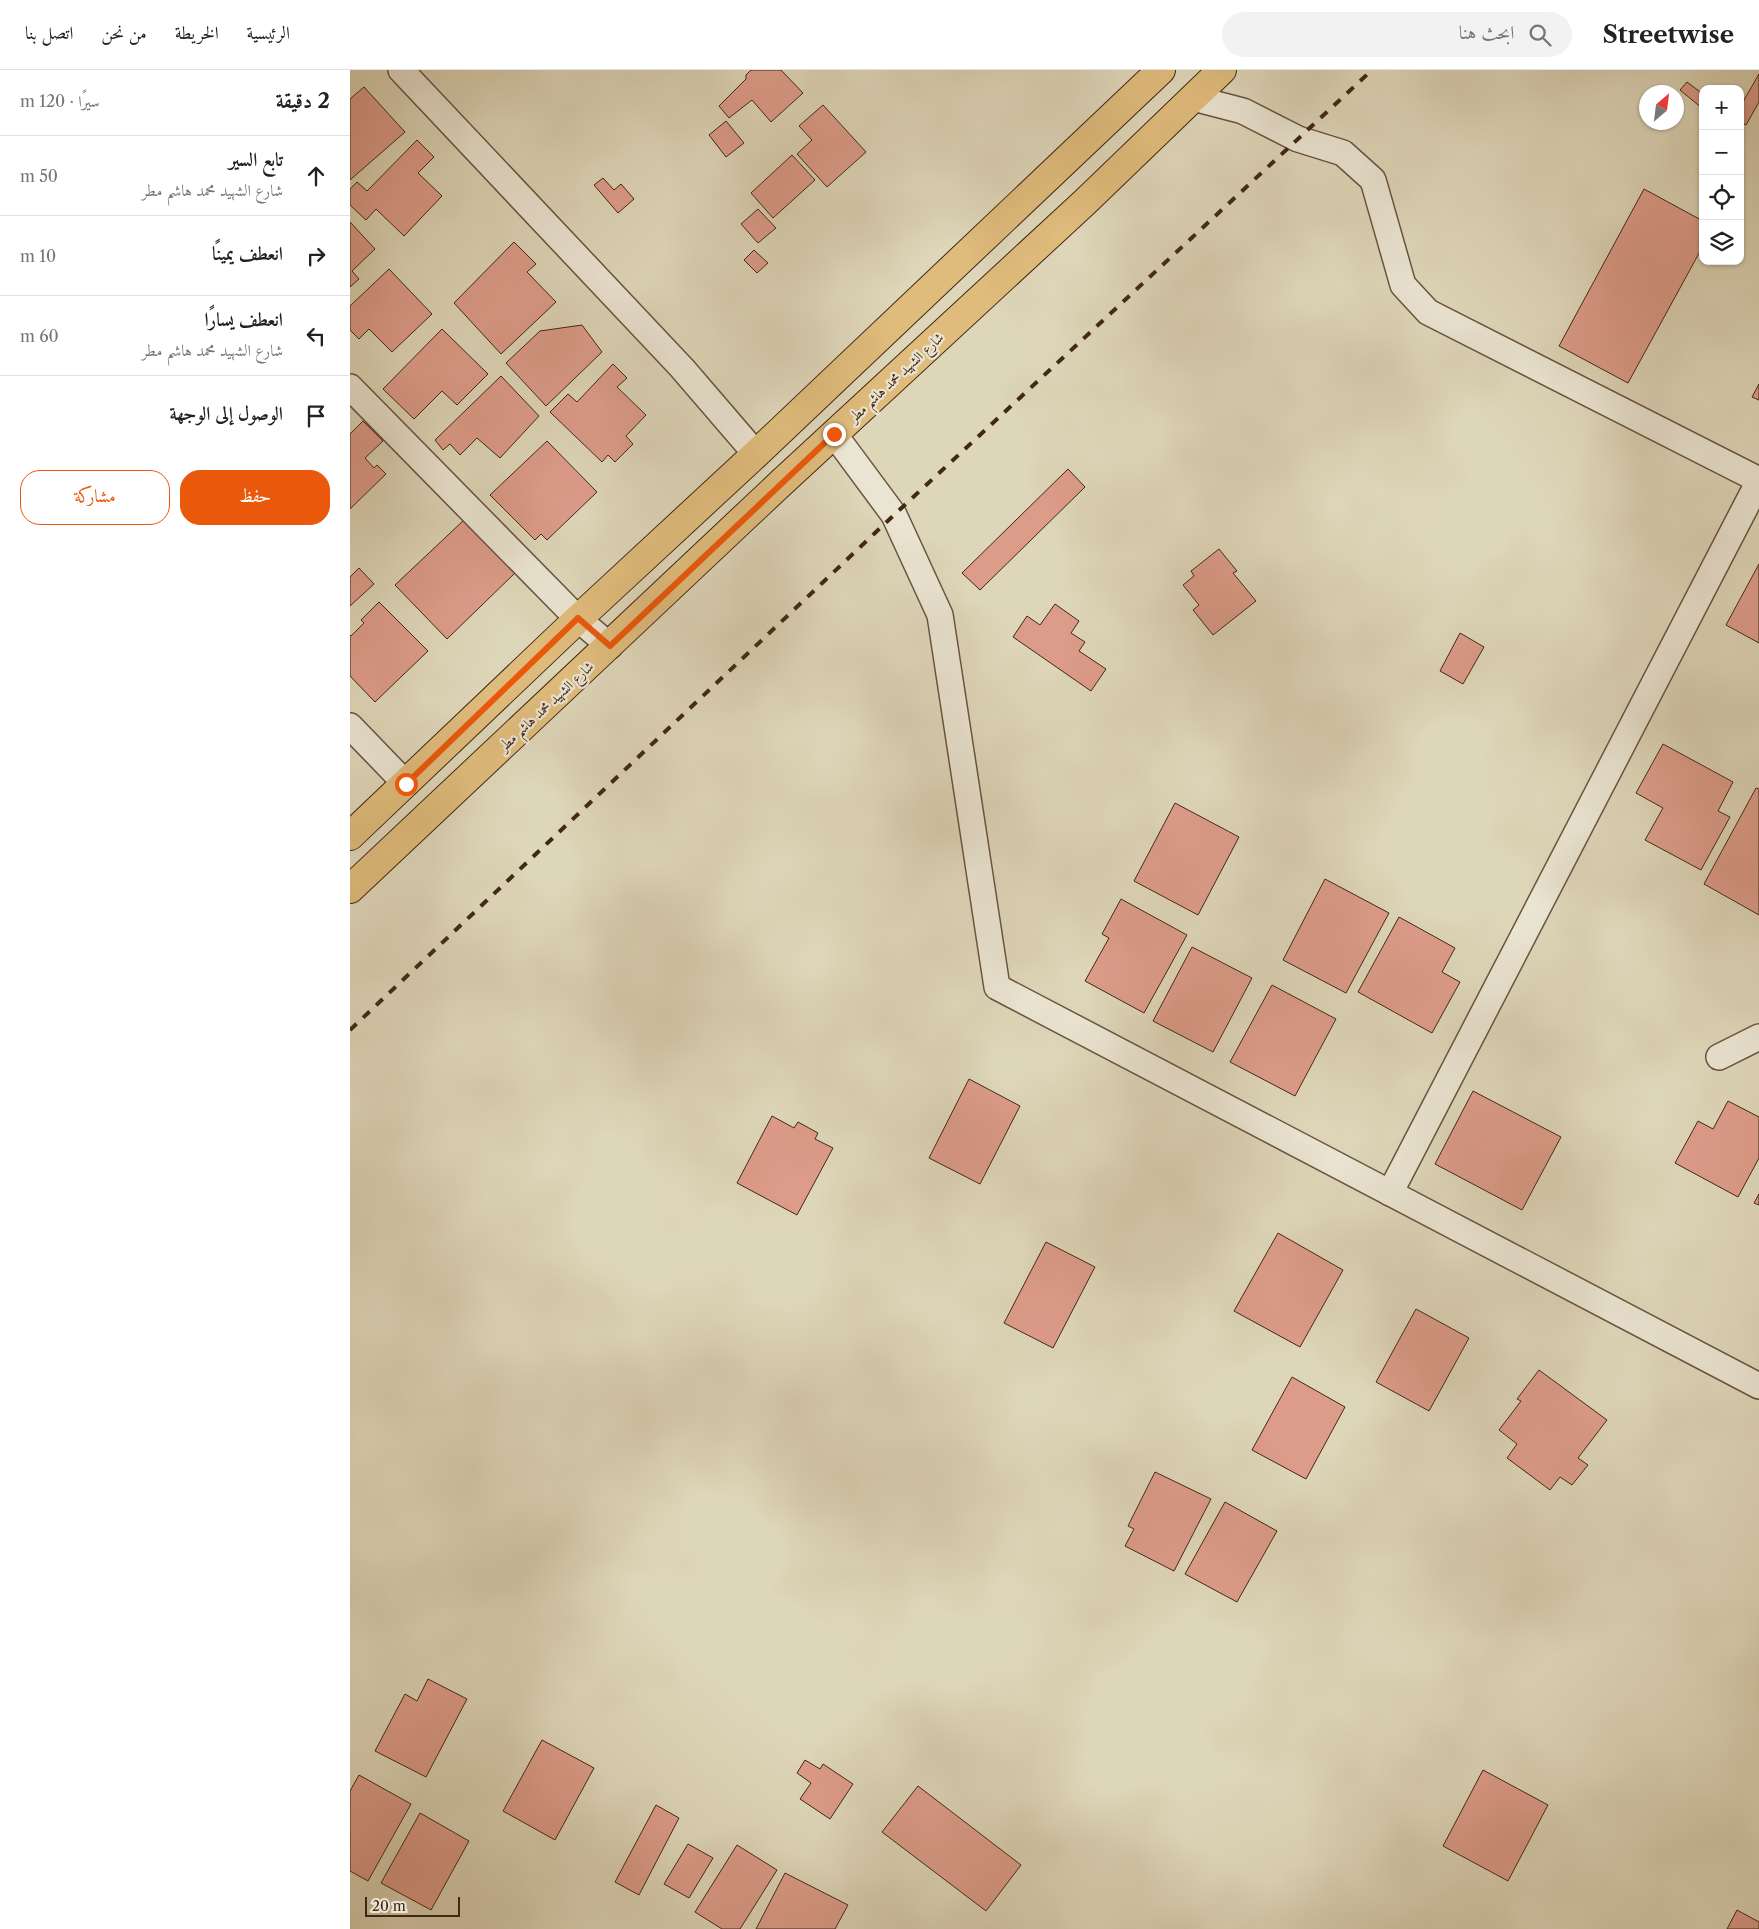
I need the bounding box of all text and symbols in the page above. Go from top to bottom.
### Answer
search box [1222,12,1572,57]
text: Streetwise [1602,20,1734,49]
text: ابحث هنا [1459,21,1514,44]
icon: search [1526,21,1554,49]
text: اتصل بنا [25,22,73,44]
text: من نحن [101,22,147,44]
text: الخريطة [175,22,219,44]
text: الرئيسية [247,22,290,44]
north arrow [1639,85,1684,130]
map controls [1699,85,1744,265]
button: + [1699,85,1744,130]
text: 2 دقيقة [276,88,330,113]
text: سيرًا · 120 m [20,91,100,111]
button: − [1699,130,1744,175]
text: تابع السير [229,148,283,171]
icon: ahead [302,162,330,190]
text: 50 m [20,166,58,186]
button: locate [1699,175,1744,220]
text: شارع الشهيد محمد هاشم مطر [142,180,283,200]
button: layers [1699,220,1744,265]
text: انعطف يمينًا [212,242,283,265]
icon: right [302,242,330,270]
text: 10 m [20,246,56,266]
text: انعطف يسارًا [204,308,283,331]
icon: left [302,322,330,350]
text: 60 m [20,326,59,346]
street label: شارع الشهيد محمد هاشم مطر [843,328,951,431]
text: شارع الشهيد محمد هاشم مطر [142,340,283,360]
text: الوصول إلى الوجهة [169,402,283,425]
icon: arrive [302,402,330,430]
route end [823,423,846,446]
button: مشاركة [20,470,170,525]
button: حفظ [180,470,330,525]
street label: شارع الشهيد محمد هاشم مطر [493,657,601,760]
route start [395,773,418,796]
scale bar [365,1894,460,1917]
text: 20 m [372,1897,406,1915]

